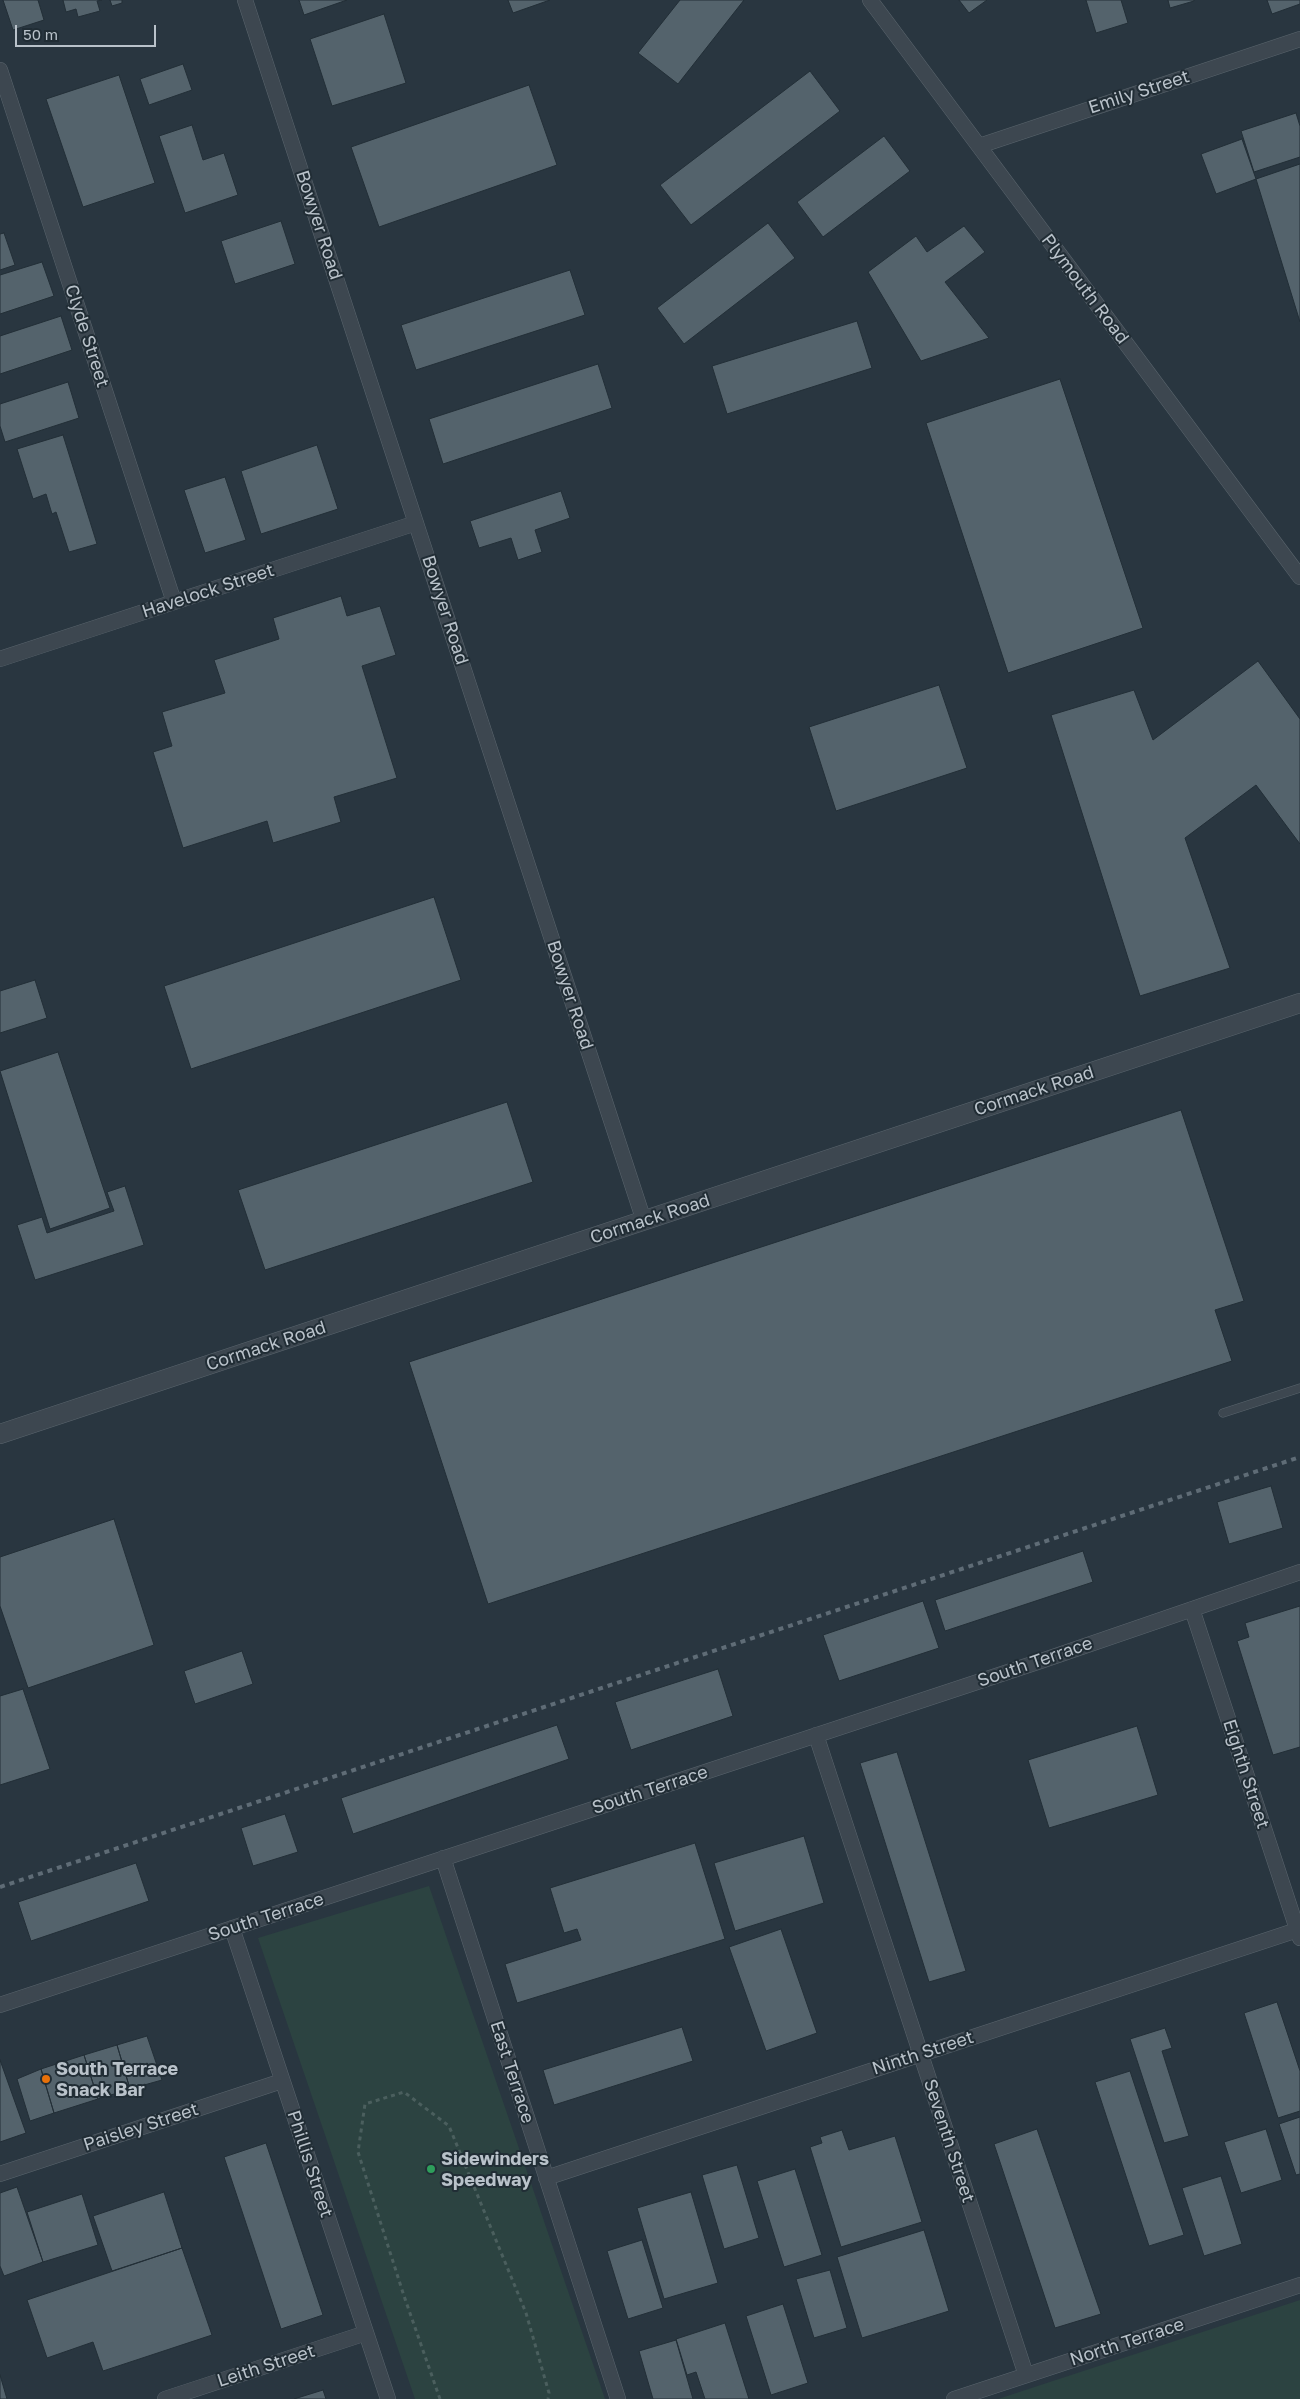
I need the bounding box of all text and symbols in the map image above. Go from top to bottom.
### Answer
scale bar [18,15,159,47]
text: 50 m [23,25,58,43]
street label: Emily Street [1086,66,1192,118]
street label: Bowyer Road [291,168,347,282]
street label: Plymouth Road [1037,230,1133,348]
street label: Clyde Street [60,282,114,390]
street label: Bowyer Road [417,553,473,667]
street label: Havelock Street [139,559,277,623]
street label: Bowyer Road [542,938,598,1052]
street label: Cormack Road [971,1061,1097,1121]
street label: Cormack Road [587,1189,713,1249]
street label: Cormack Road [203,1316,329,1376]
street label: South Terrace [975,1632,1095,1692]
street label: Eighth Street [1218,1717,1274,1831]
street label: South Terrace [589,1761,711,1819]
street label: South Terrace [205,1888,327,1946]
street label: East Terrace [485,2018,539,2126]
street label: Ninth Street [870,2026,976,2080]
place label: South Terrace Snack Bar [56,2058,178,2100]
marker: South Terrace Snack Bar [40,2073,52,2085]
street label: Seventh Street [919,2076,979,2206]
street label: Paisley Street [81,2098,201,2156]
street label: Phillis Street [283,2108,337,2220]
place label: Sidewinders Speedway [441,2148,549,2190]
marker: Sidewinders Speedway [425,2163,437,2175]
street label: North Terrace [1067,2313,1187,2371]
street label: Leith Street [214,2340,318,2392]

